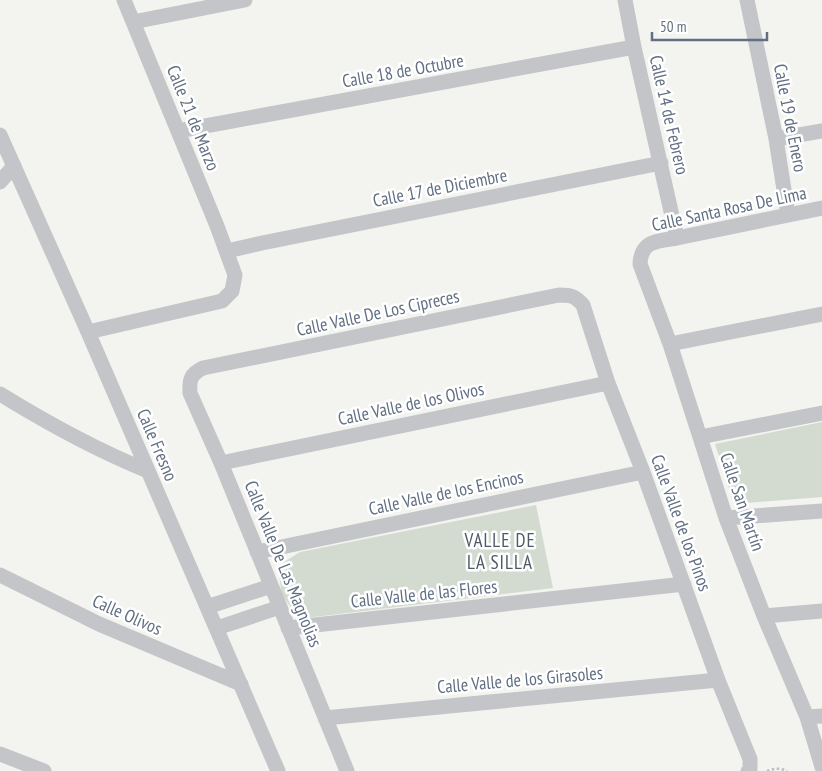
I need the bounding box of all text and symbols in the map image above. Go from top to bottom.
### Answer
scale bar [652,10,767,42]
text: 50 m [660,17,686,36]
street label: Calle 18 de Octubre [340,48,466,93]
street label: Calle 14 de Febrero [645,53,694,177]
street label: Calle 21 de Marzo [162,62,225,174]
street label: Calle 19 de Enero [769,62,812,174]
street label: Calle 17 de Diciembre [371,163,509,212]
street label: Calle Santa Rosa De Lima [650,181,808,236]
street label: Calle Valle De Los Cipreces [294,284,461,341]
street label: Calle Valle de los Olivos [336,377,486,430]
street label: Calle Fresno [132,405,183,485]
street label: Calle San Martín [715,450,770,554]
street label: Calle Valle de los Pinos [646,451,717,594]
street label: Calle Valle de los Encinos [366,465,525,520]
street label: Calle Valle De Las Magnolias [240,477,327,650]
district label: VALLE DE LA SILLA [463,528,536,574]
street label: Calle Valle de las Flores [350,574,498,613]
street label: Calle Olivos [89,589,166,640]
street label: Calle Valle de los Girasoles [436,661,604,698]

